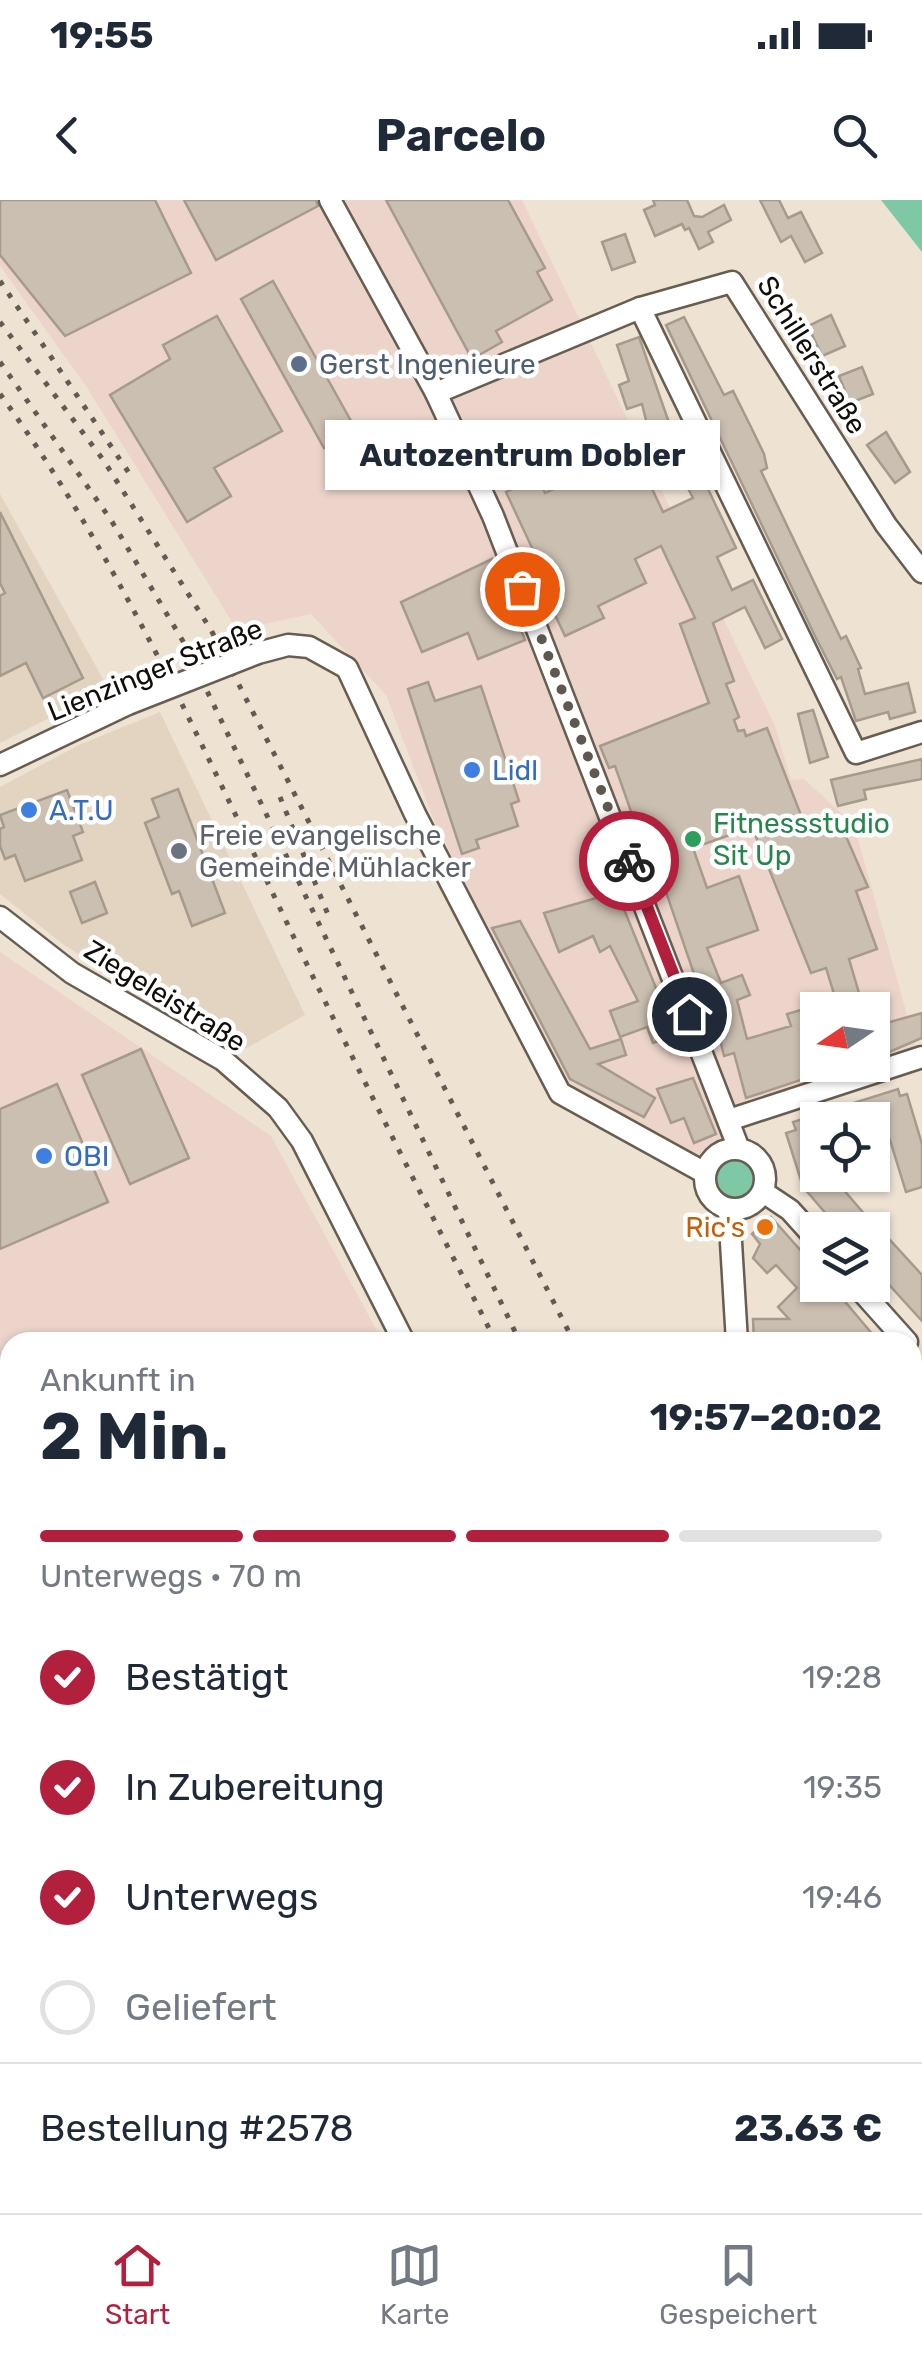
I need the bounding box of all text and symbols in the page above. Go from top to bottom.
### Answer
text: 19:55 [50,12,153,58]
icon: back [40,108,95,163]
icon: search [827,108,882,163]
text: Parcelo [376,109,546,162]
street label: Schillerstraße [750,270,874,440]
place label: Gerst Ingenieure [319,348,536,381]
marker: Gerst Ingenieure [288,353,310,375]
callout: Autozentrum Dobler [324,419,720,489]
text: Autozentrum Dobler [360,436,685,474]
pin [480,547,565,632]
icon: bag [495,562,550,617]
street label: Lienzinger Straße [43,612,267,728]
place label: Lidl [492,754,538,787]
marker: Lidl [461,759,483,781]
place label: A.T.U [49,794,114,827]
marker: A.T.U [18,799,40,821]
place label: Fitnessstudio Sit Up [713,807,890,872]
courier [579,811,679,911]
place label: Freie evangelische Gemeinde Mühlacker [199,819,472,884]
marker: Fitnessstudio Sit Up [682,828,704,850]
icon: bike [602,834,657,889]
marker: Freie evangelische Gemeinde Mühlacker [168,840,190,862]
street label: Ziegeleistraße [78,933,252,1059]
pin [647,972,732,1057]
icon: home [662,987,717,1042]
north arrow [800,992,890,1082]
map controls [800,992,890,1302]
button: locate [800,1102,890,1192]
place label: OBI [64,1140,109,1173]
marker: OBI [33,1145,55,1167]
place label: Ric's [685,1211,745,1244]
button: layers [800,1212,890,1302]
marker: Ric's [754,1216,776,1238]
text: Ankunft in [40,1361,196,1399]
text: 19:57–20:02 [650,1394,882,1440]
text: 2 Min. [40,1398,229,1475]
text: Unterwegs · 70 m [40,1557,302,1595]
icon: check [40,1650,95,1705]
text: Bestätigt [125,1654,288,1700]
text: 19:28 [802,1658,882,1696]
icon: check [40,1760,95,1815]
text: In Zubereitung [125,1764,385,1810]
text: 19:35 [803,1768,882,1806]
icon: check [40,1870,95,1925]
text: Unterwegs [125,1874,318,1920]
text: 19:46 [802,1878,882,1916]
text: Geliefert [125,1984,277,2030]
text: Bestellung #2578 [40,2105,354,2151]
text: 23.63 € [734,2105,882,2151]
tab: Start [105,2238,170,2331]
tab: Karte [380,2238,449,2331]
tab: Gespeichert [659,2238,817,2331]

